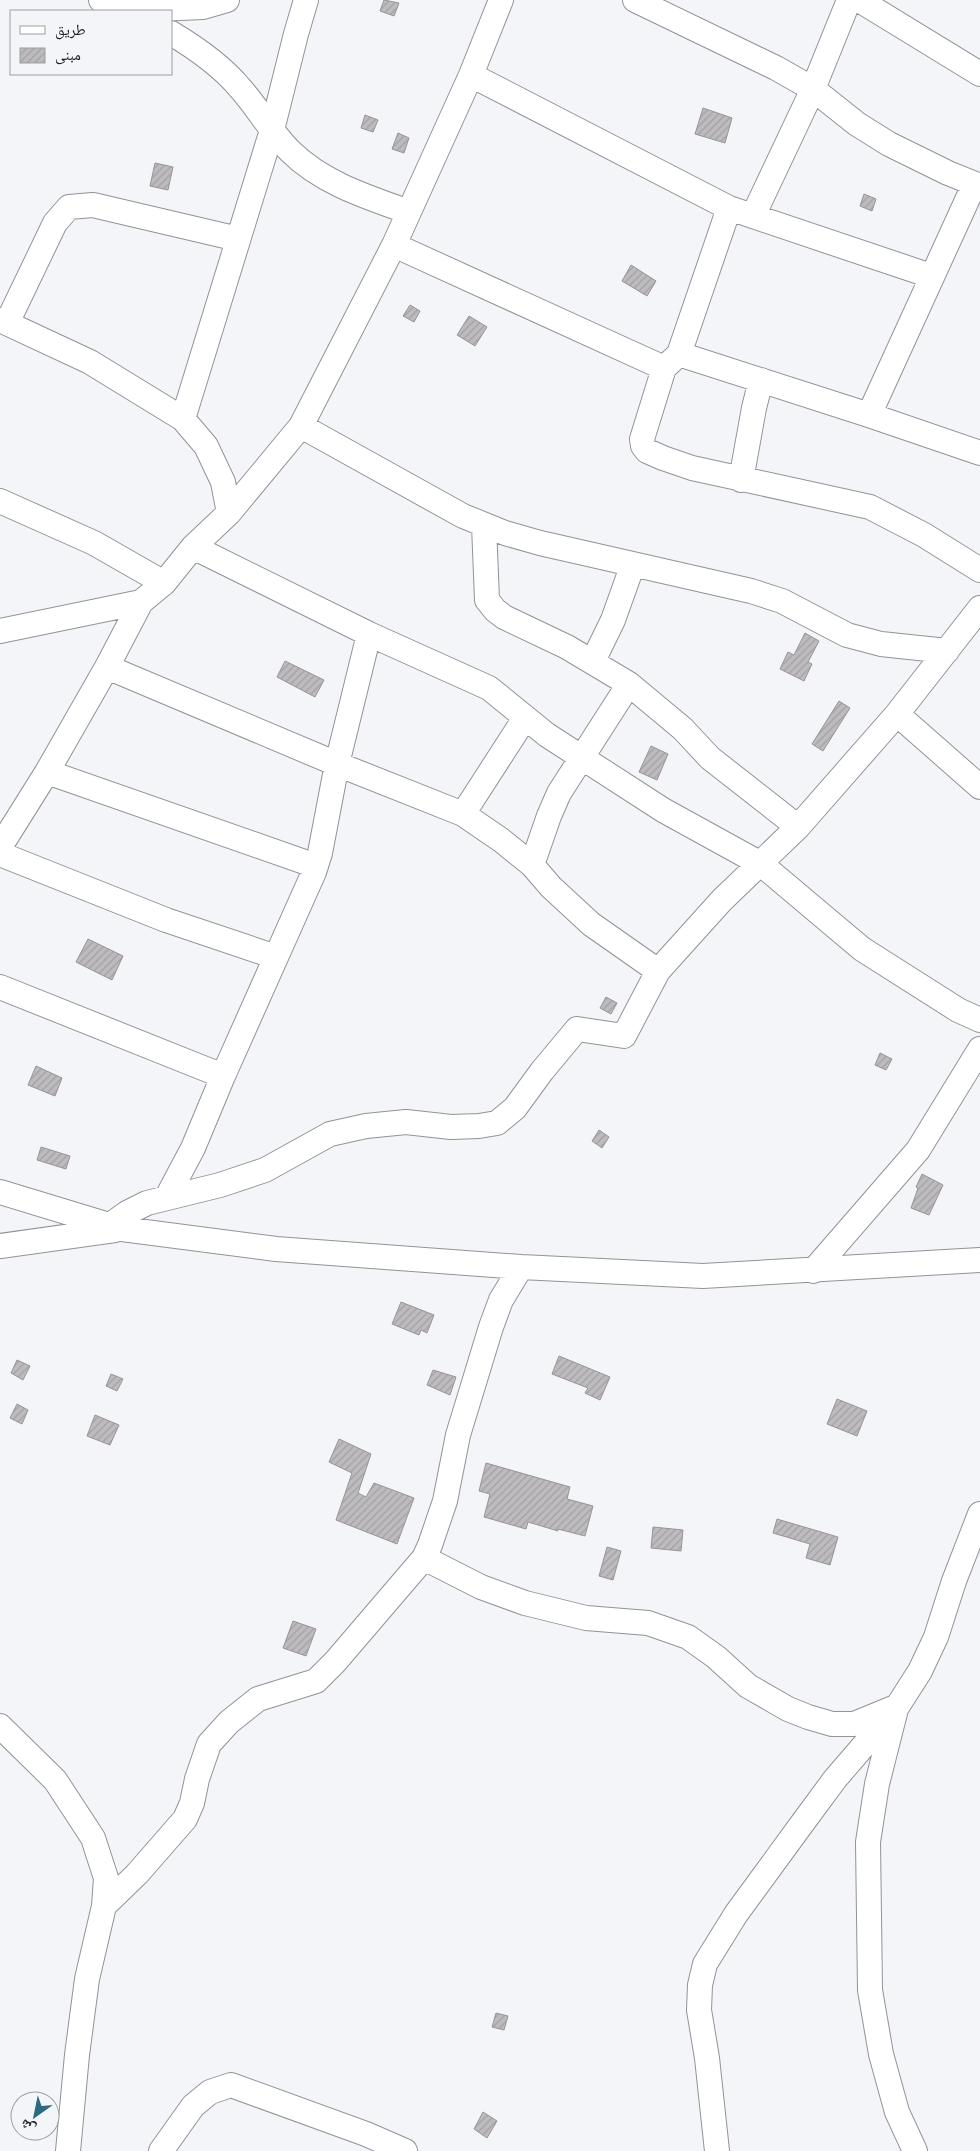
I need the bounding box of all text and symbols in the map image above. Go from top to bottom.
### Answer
legend [10,10,172,75]
text: طريق [55,19,86,40]
text: مبنى [55,44,81,65]
north arrow [10,2091,60,2141]
text: ش [16,2115,39,2139]

